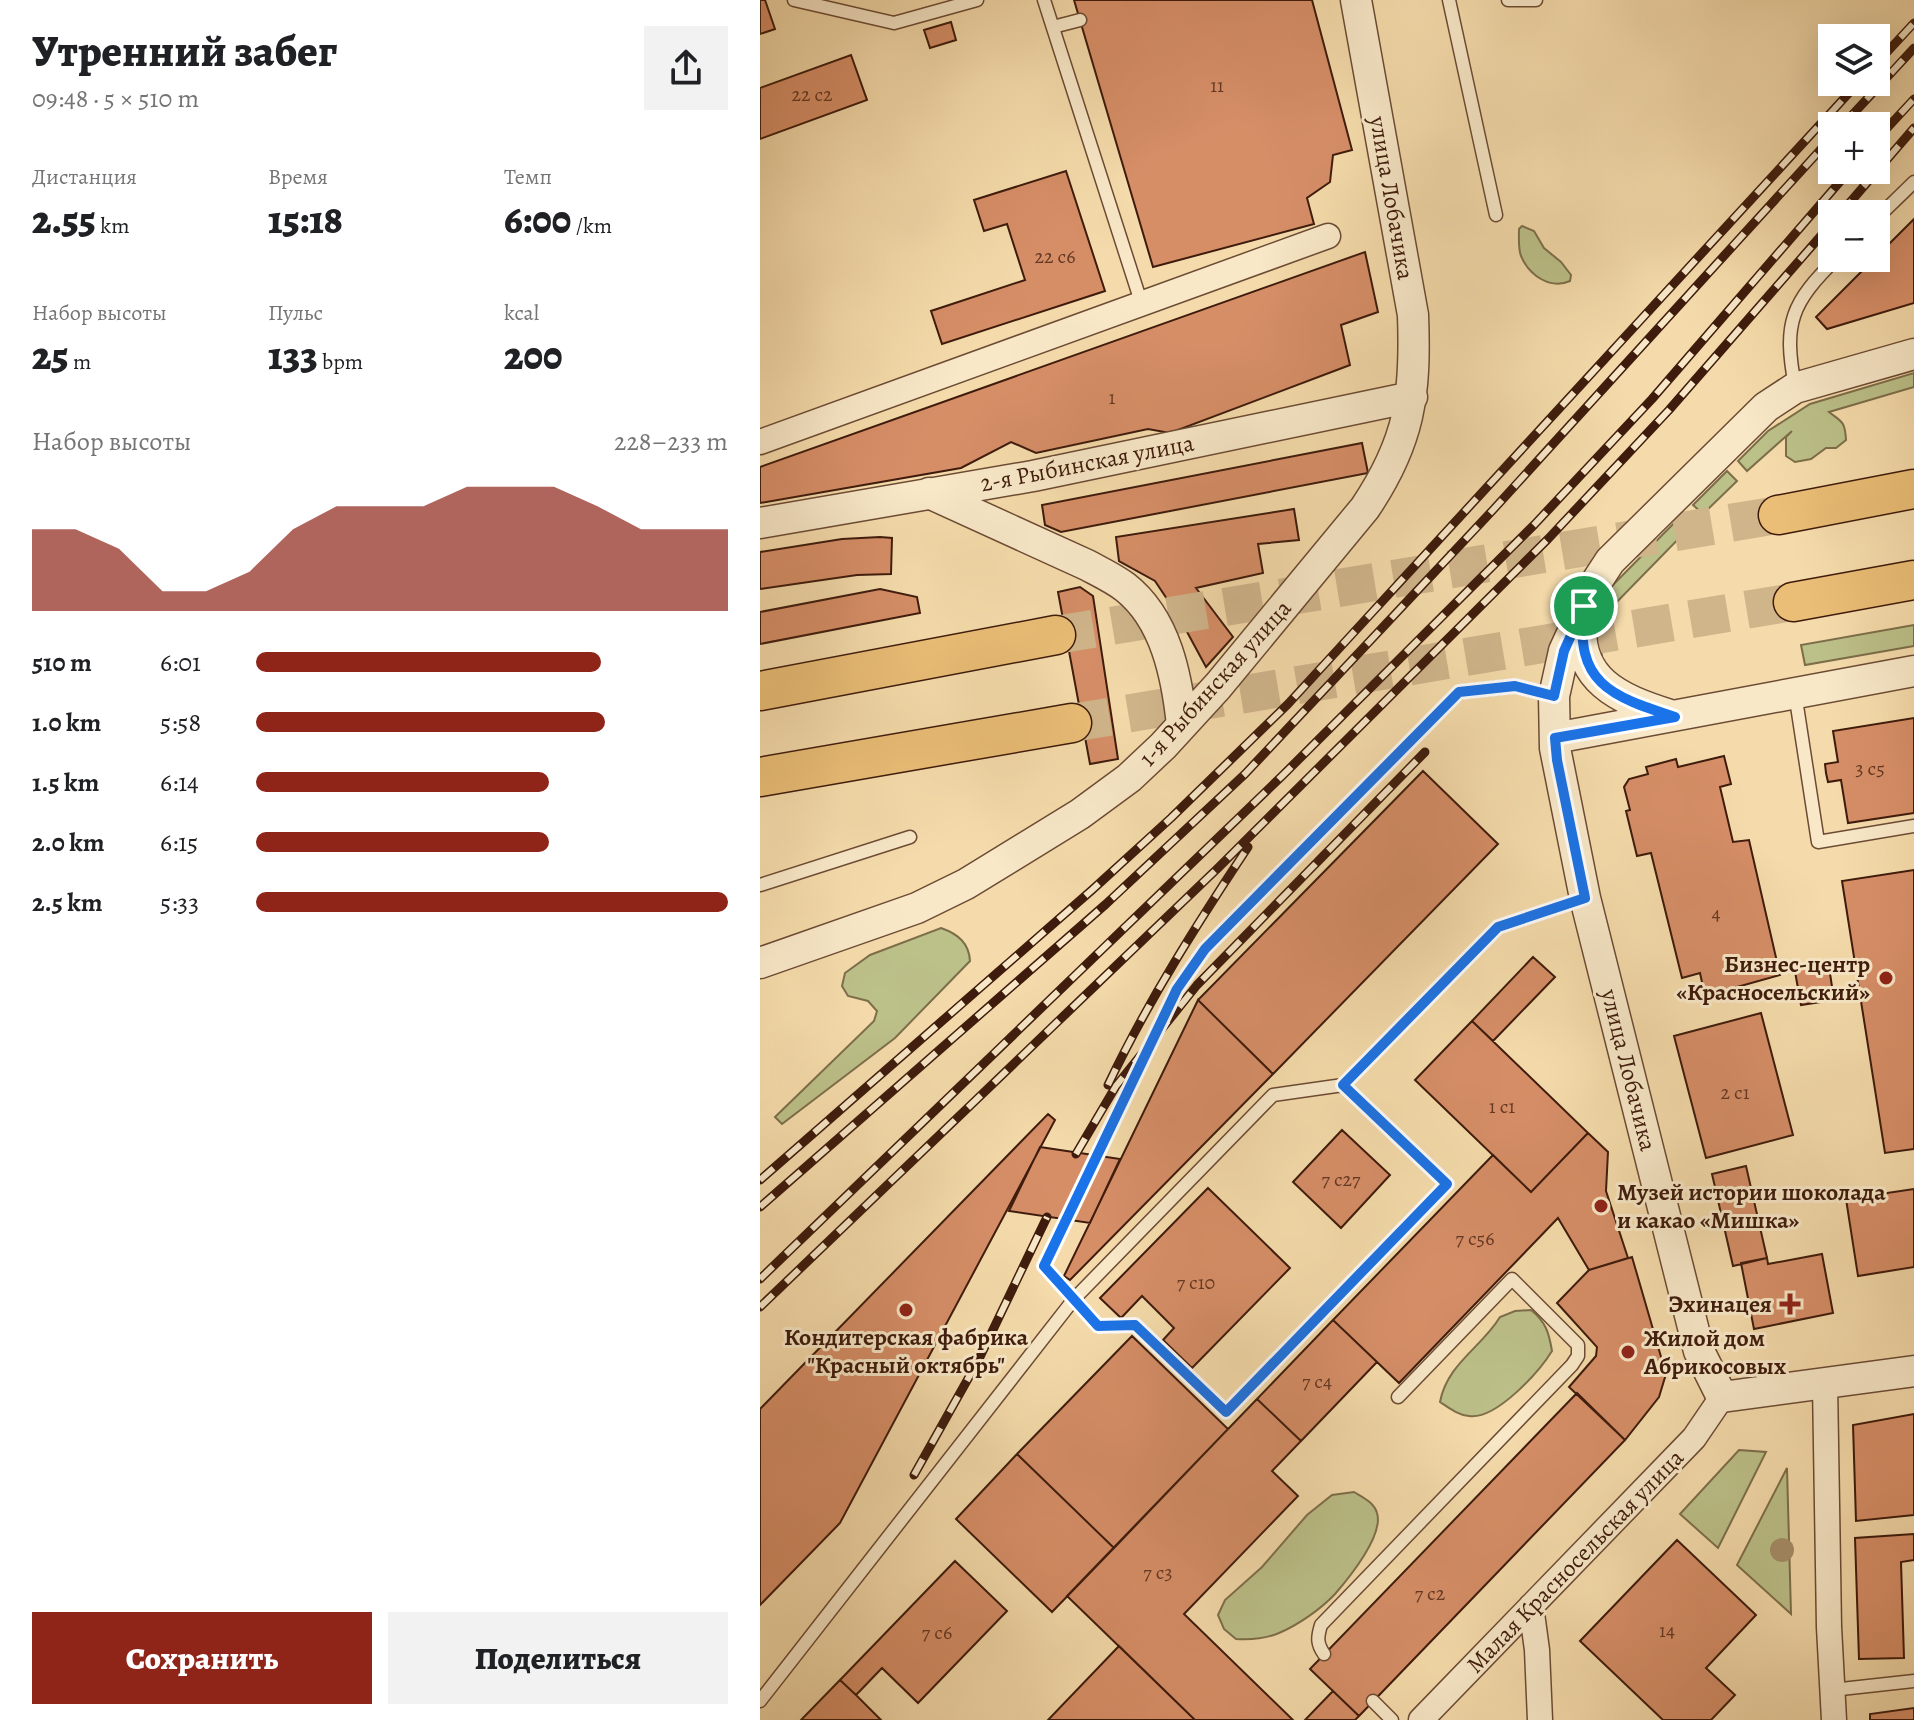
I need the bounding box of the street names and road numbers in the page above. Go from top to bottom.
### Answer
street label: улица Лобачика [1362,113,1422,282]
street label: 2-я Рыбинская улица [977,427,1197,499]
street label: 1-я Рыбинская улица [1132,593,1298,773]
street label: улица Лобачика [1593,985,1665,1154]
street label: Малая Красносельская улица [1459,1442,1691,1680]

